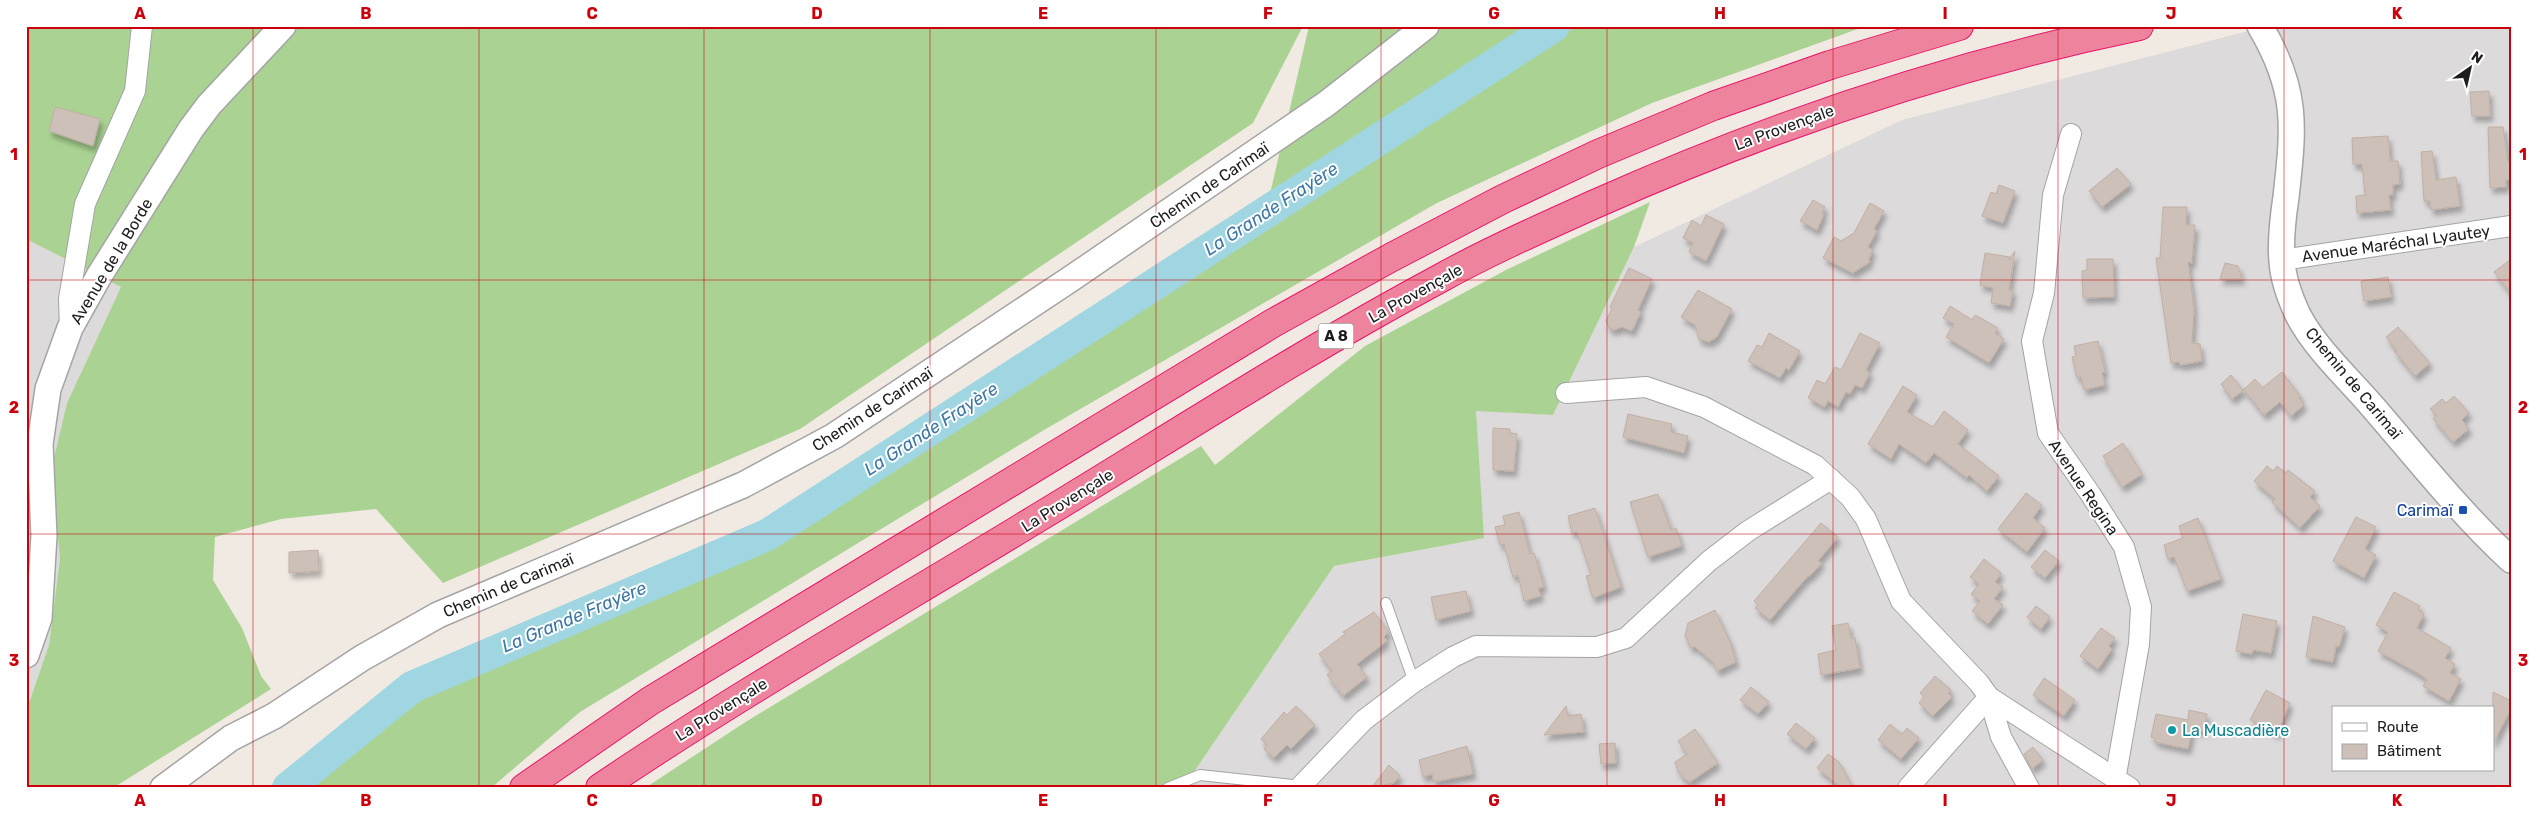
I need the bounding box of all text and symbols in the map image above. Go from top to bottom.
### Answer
text: A [134,4,146,23]
text: B [360,4,372,23]
text: C [586,4,598,23]
text: D [811,4,823,23]
text: E [1038,4,1048,23]
text: F [1263,4,1273,23]
text: G [1488,4,1500,23]
text: H [1714,4,1726,23]
text: I [1942,4,1948,23]
text: J [2166,4,2176,23]
text: K [2392,4,2403,23]
north arrow [2444,42,2494,92]
text: N [2468,48,2486,68]
street label: La Provençale [1732,101,1837,154]
street label: Chemin de Carimaï [1146,138,1273,232]
text: 1 [10,145,18,164]
text: 1 [2519,145,2527,164]
water label: La Grande Frayère [1200,158,1342,260]
street label: Avenue de la Borde [66,195,156,328]
street label: Avenue Maréchal Lyautey [2301,221,2492,266]
street label: La Provençale [1365,260,1466,327]
road number: A 8 [1318,324,1354,348]
street label: Chemin de Carimaï [2301,324,2407,444]
street label: Chemin de Carimaï [808,363,937,455]
water label: La Grande Frayère [860,378,1002,480]
text: 2 [9,398,19,417]
text: 2 [2518,398,2528,417]
street label: Avenue Regina [2045,436,2123,539]
street label: La Provençale [1018,465,1117,536]
place label: Carimaï [2397,501,2454,520]
marker: Carimaï [2457,504,2469,516]
street label: Chemin de Carimaï [440,549,577,622]
water label: La Grande Frayère [498,577,650,657]
text: 3 [9,651,19,670]
text: 3 [2518,651,2528,670]
street label: La Provençale [672,674,771,745]
legend [2332,706,2494,772]
text: Route [2377,718,2419,736]
place label: La Muscadière [2182,721,2289,740]
marker: La Muscadière [2166,724,2178,736]
text: Bâtiment [2377,742,2441,760]
text: A [134,791,146,810]
text: B [360,791,372,810]
text: C [586,791,598,810]
text: D [811,791,823,810]
text: E [1038,791,1048,810]
text: F [1263,791,1273,810]
text: G [1488,791,1500,810]
text: H [1714,791,1726,810]
text: I [1942,791,1948,810]
text: J [2166,791,2176,810]
text: K [2392,791,2403,810]

